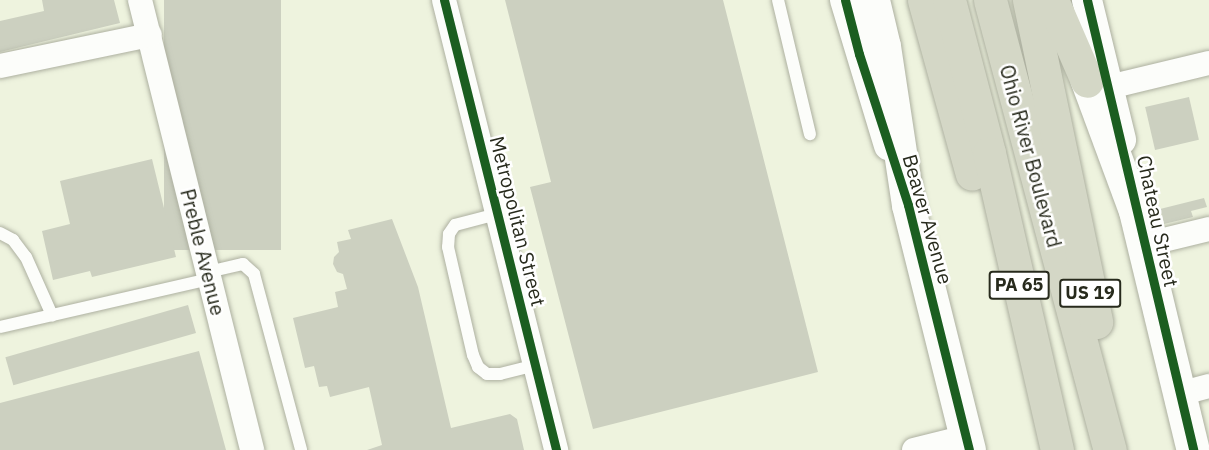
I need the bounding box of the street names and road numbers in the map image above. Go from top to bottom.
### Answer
street label: Ohio River Boulevard [995,62,1067,250]
street label: Metropolitan Street [485,133,551,309]
street label: Beaver Avenue [898,151,958,287]
street label: Chateau Street [1132,153,1184,289]
street label: Preble Avenue [176,186,230,318]
road number: PA 65 [988,270,1050,300]
road number: US 19 [1058,278,1122,308]

